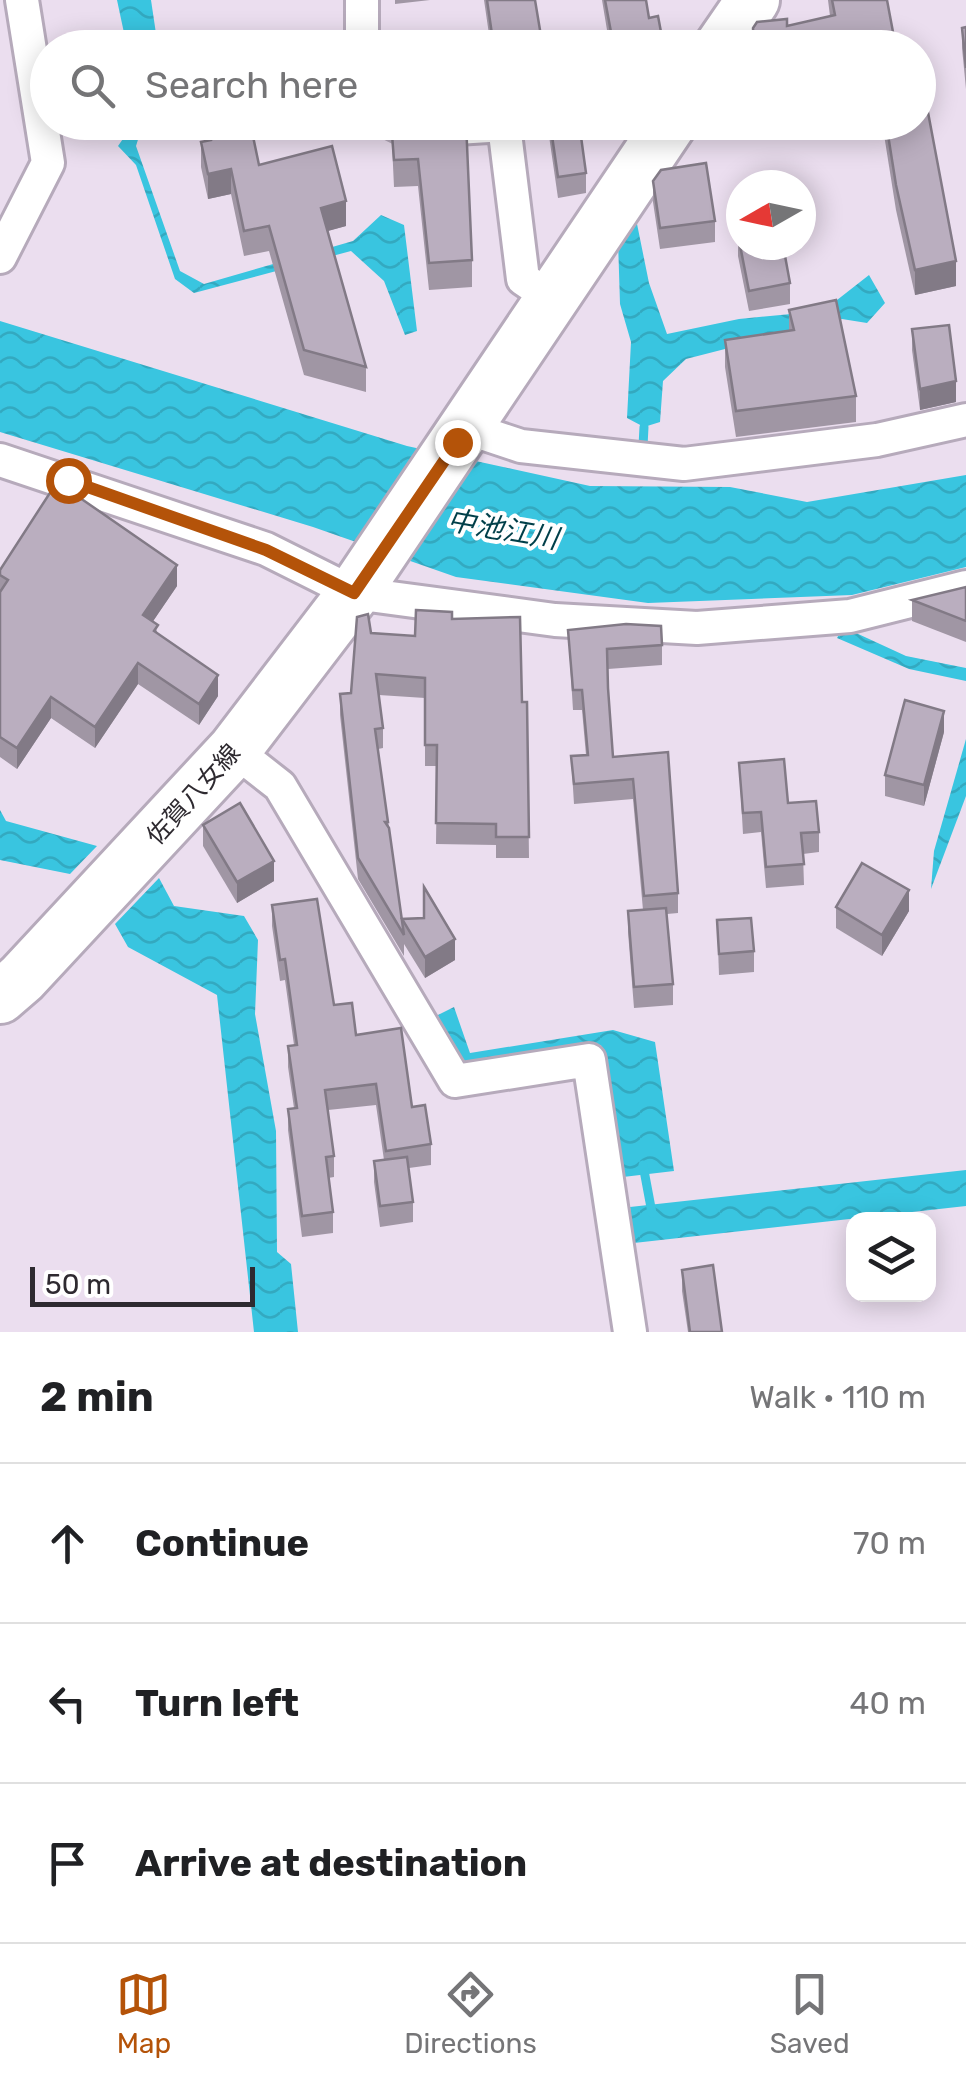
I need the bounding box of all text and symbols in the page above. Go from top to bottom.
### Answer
search box [30,30,936,140]
icon: search [65,58,120,113]
text: Search here [145,62,358,108]
north arrow [726,170,816,260]
route end [435,420,481,466]
route start [46,458,92,504]
water label: 中池江川 [445,504,564,556]
street label: 佐賀八女線 [141,738,246,850]
map controls [846,1212,936,1302]
button: layers [846,1212,936,1302]
scale bar [30,1262,255,1306]
text: 50 m [45,1268,111,1301]
text: 2 min [40,1372,154,1422]
text: Walk · 110 m [749,1378,926,1416]
icon: ahead [40,1516,95,1571]
text: Continue [135,1520,309,1566]
text: 70 m [853,1524,926,1562]
icon: left [40,1676,95,1731]
text: Turn left [135,1680,299,1726]
text: 40 m [850,1684,926,1722]
icon: arrive [40,1836,95,1891]
text: Arrive at destination [135,1840,527,1886]
tab: Map [116,1967,171,2060]
tab: Directions [404,1967,537,2060]
tab: Saved [770,1967,850,2060]

